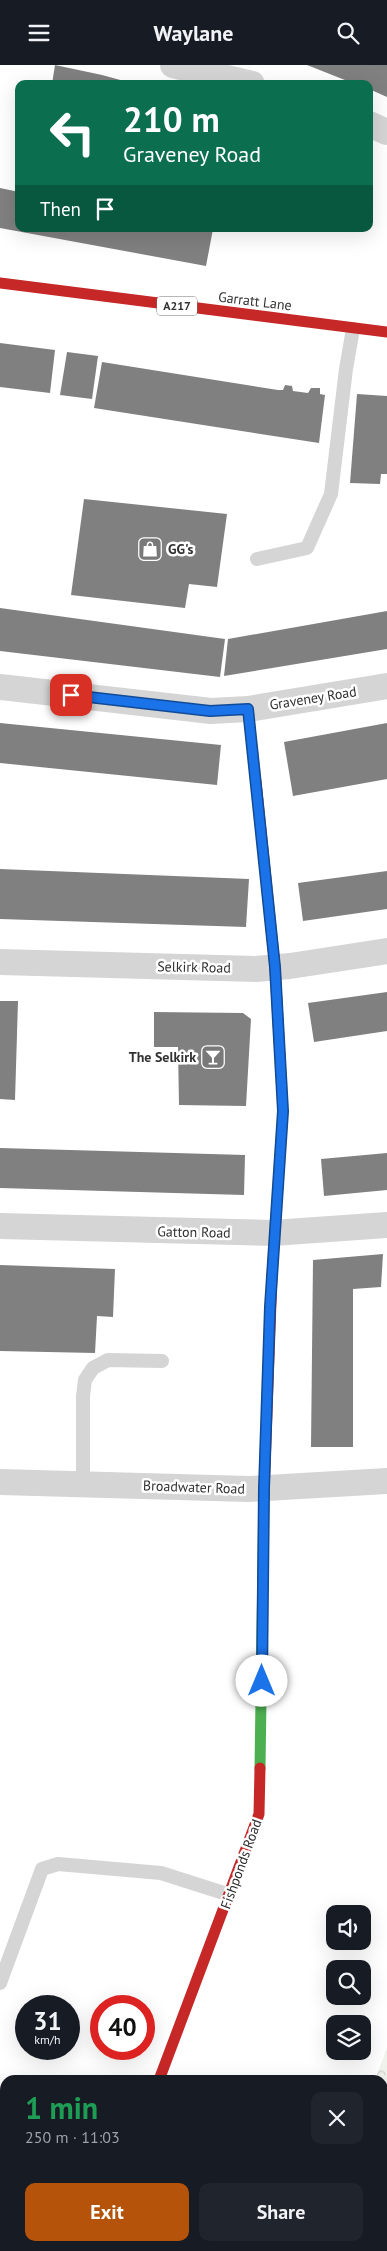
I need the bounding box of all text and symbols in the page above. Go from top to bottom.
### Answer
icon: menu [25,19,53,47]
text: Waylane [154,19,233,47]
icon: search [334,19,362,47]
text: 210 m [123,96,220,142]
icon: left [40,100,105,165]
text: Graveney Road [123,140,261,168]
icon: arrive [91,195,119,223]
text: Then [40,197,81,221]
street label: Garratt Lane [217,288,293,314]
road number: A217 [157,297,197,315]
shop icon: GG's [137,536,163,562]
place label: GG's [168,540,194,558]
pin [50,674,92,716]
icon: arrive [57,681,85,709]
street label: Graveney Road [268,682,358,714]
street label: Selkirk Road [157,957,231,977]
bar icon: The Selkirk [200,1044,226,1070]
place label: The Selkirk [129,1048,196,1066]
street label: Gatton Road [157,1222,231,1242]
street label: Broadwater Road [143,1476,245,1498]
position arrow [235,1654,287,1706]
street label: Fishponds Road [216,1817,266,1911]
map controls [326,1905,371,2060]
button: sound [326,1905,371,1950]
button: search [326,1960,371,2005]
speed limit sign: 40 [90,1995,155,2060]
text: 31 [33,2005,62,2037]
button: layers [326,2015,371,2060]
text: km/h [34,2032,61,2047]
text: 1 min [25,2088,98,2127]
button: close [311,2092,363,2144]
text: 250 m · 11:03 [25,2127,120,2147]
button: Exit [25,2183,189,2241]
button: Share [199,2183,363,2241]

